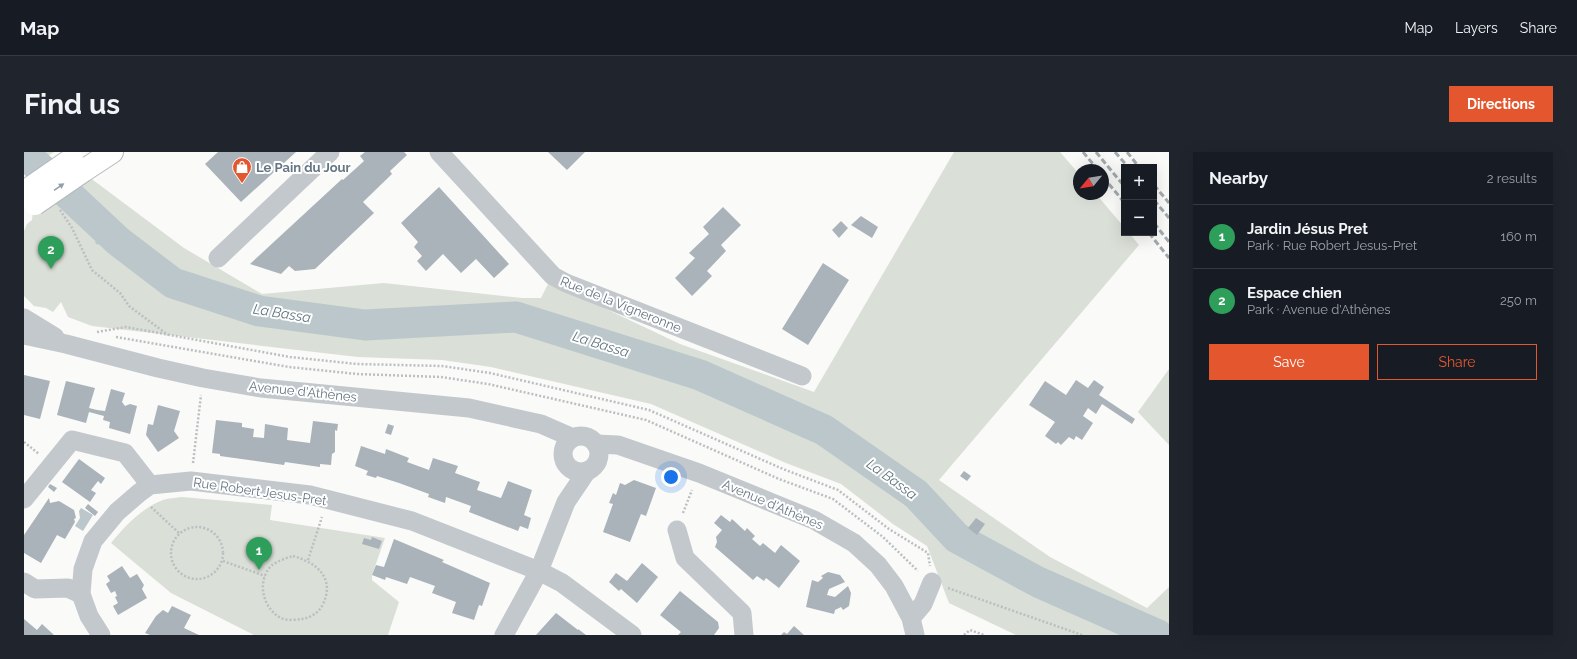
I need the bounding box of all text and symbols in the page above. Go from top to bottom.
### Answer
text: Map [20,17,59,39]
text: Map [1405,20,1433,36]
text: Layers [1455,20,1498,36]
text: Share [1520,20,1557,36]
button: Directions [1449,86,1553,122]
text: Find us [24,88,120,121]
shop icon: Le Pain du Jour [231,156,253,184]
place label: Le Pain du Jour [256,160,351,175]
north arrow [1073,164,1109,200]
map controls [1121,164,1157,236]
button: + [1121,164,1157,200]
text: Nearby [1209,168,1268,188]
text: 2 results [1487,171,1537,186]
one-way arrow [53,184,65,191]
button: − [1121,200,1157,236]
text: Jardin Jésus Pret [1247,220,1368,238]
text: 1 [1219,229,1225,244]
text: 160 m [1500,229,1537,244]
pin: 2 [38,236,64,269]
text: Park · Rue Robert Jesus-Pret [1247,238,1417,253]
street label: Rue de la Vigneronne [558,273,684,336]
text: Espace chien [1247,284,1342,302]
text: 2 [1218,293,1226,308]
text: 250 m [1500,293,1537,308]
water label: La Bassa [252,301,312,325]
text: Park · Avenue d'Athènes [1247,302,1391,317]
water label: La Bassa [571,328,631,360]
button: Save [1209,344,1369,380]
button: Share [1377,344,1537,380]
street label: Avenue d'Athènes [248,378,358,405]
water label: La Bassa [864,455,920,503]
your location [661,467,681,487]
street label: Rue Robert Jesus-Pret [192,475,328,508]
street label: Avenue d'Athènes [720,476,826,533]
pin: 1 [246,537,272,570]

